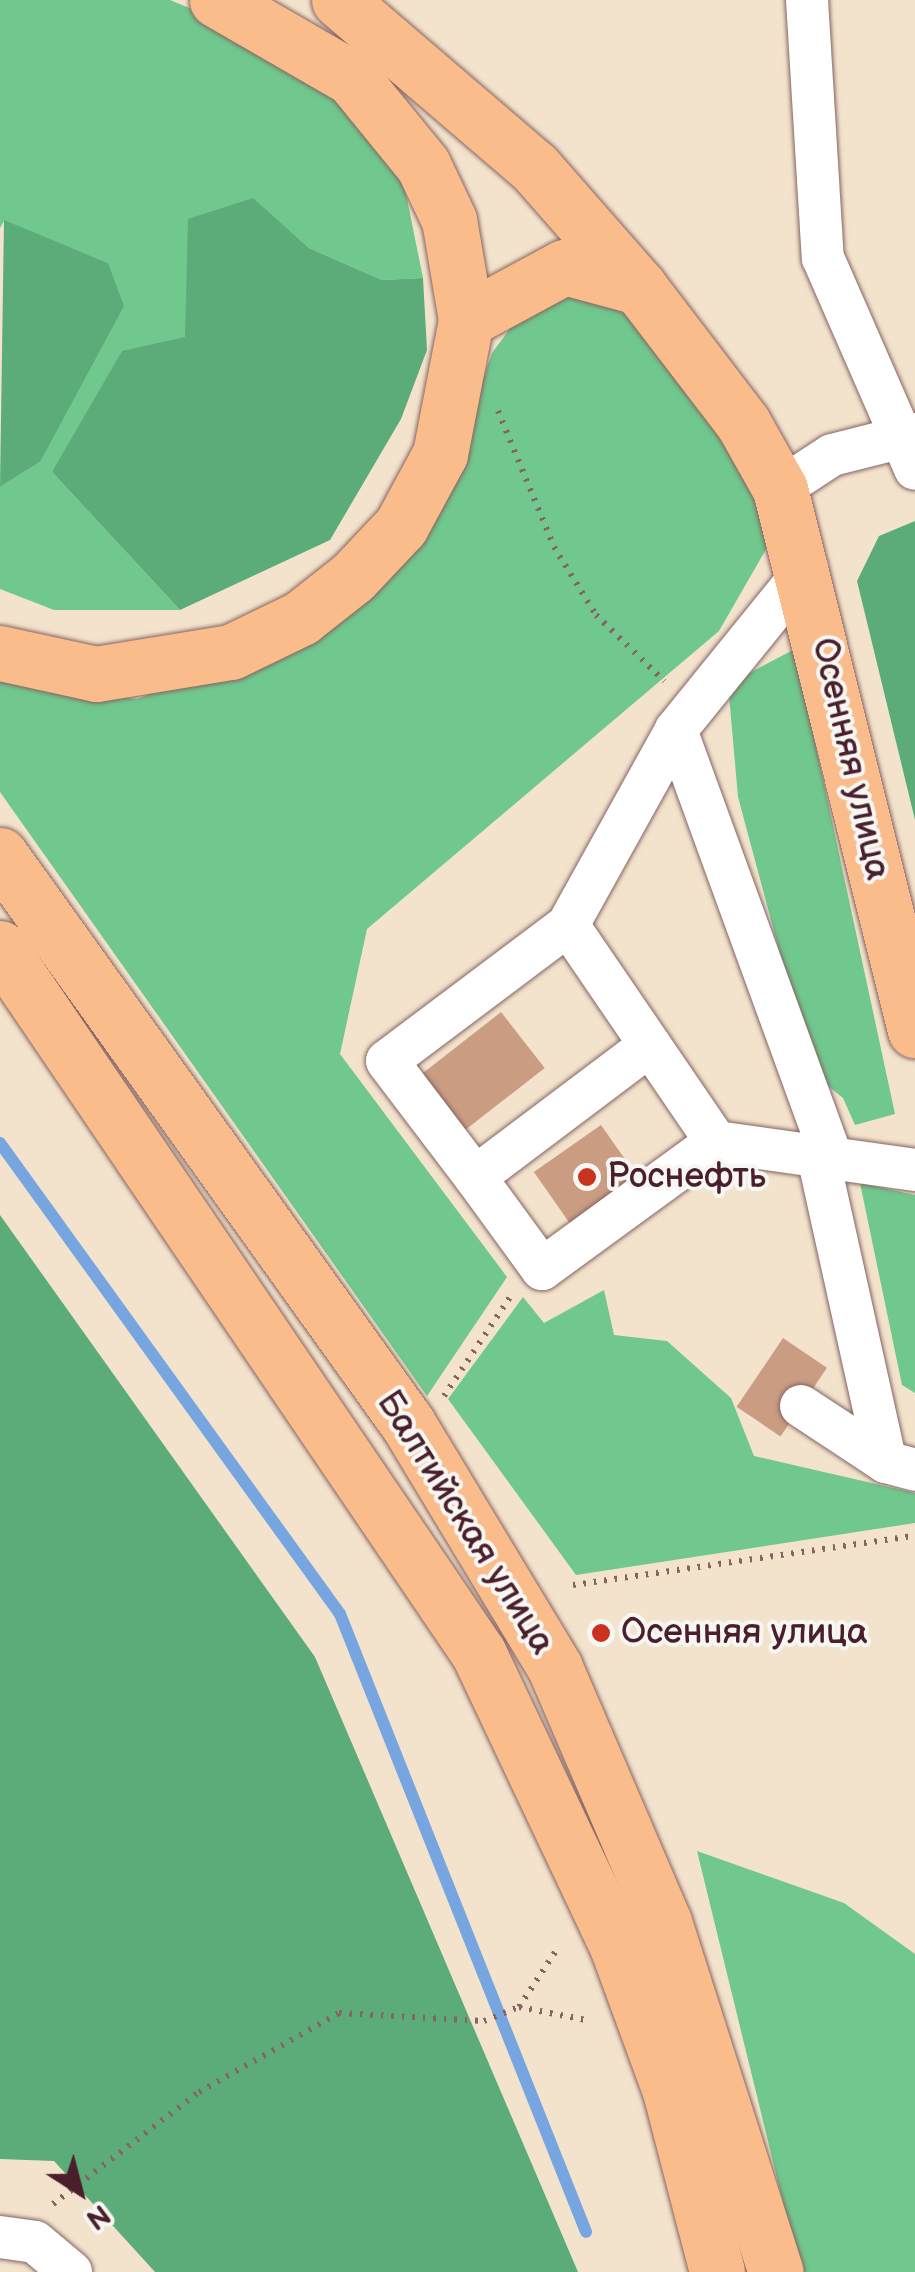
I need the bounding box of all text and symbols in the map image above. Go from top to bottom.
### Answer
street label: Осенняя улица [802,634,898,884]
place label: Роснефть [607,1156,766,1198]
marker: Роснефть [576,1166,598,1188]
street label: Балтийская улица [367,1384,563,1662]
place label: Осенняя улица [621,1612,868,1654]
marker: Осенняя улица [590,1622,612,1644]
north arrow [30,2142,130,2242]
text: N [80,2197,116,2236]

